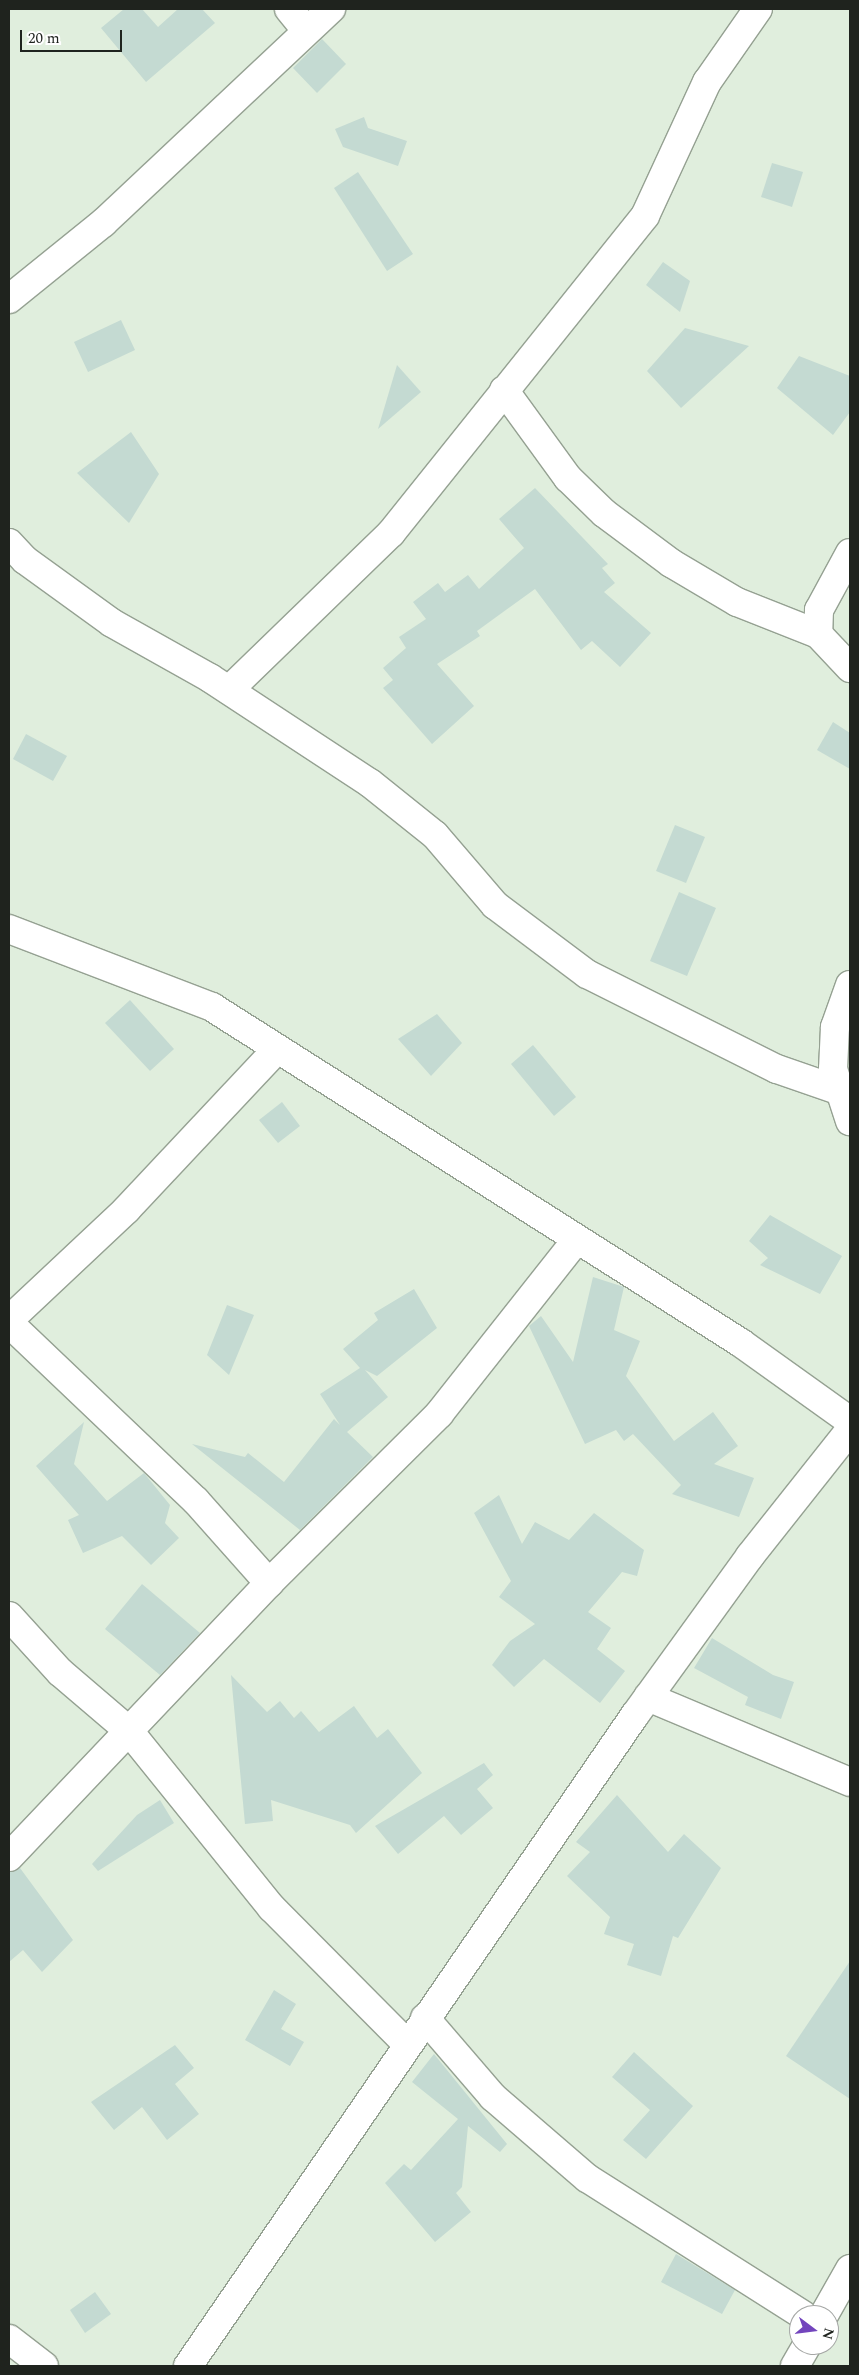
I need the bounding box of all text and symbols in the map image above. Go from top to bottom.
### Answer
scale bar [22,20,125,52]
text: 20 m [28,27,60,50]
north arrow [789,2305,839,2355]
text: N [816,2326,840,2342]

